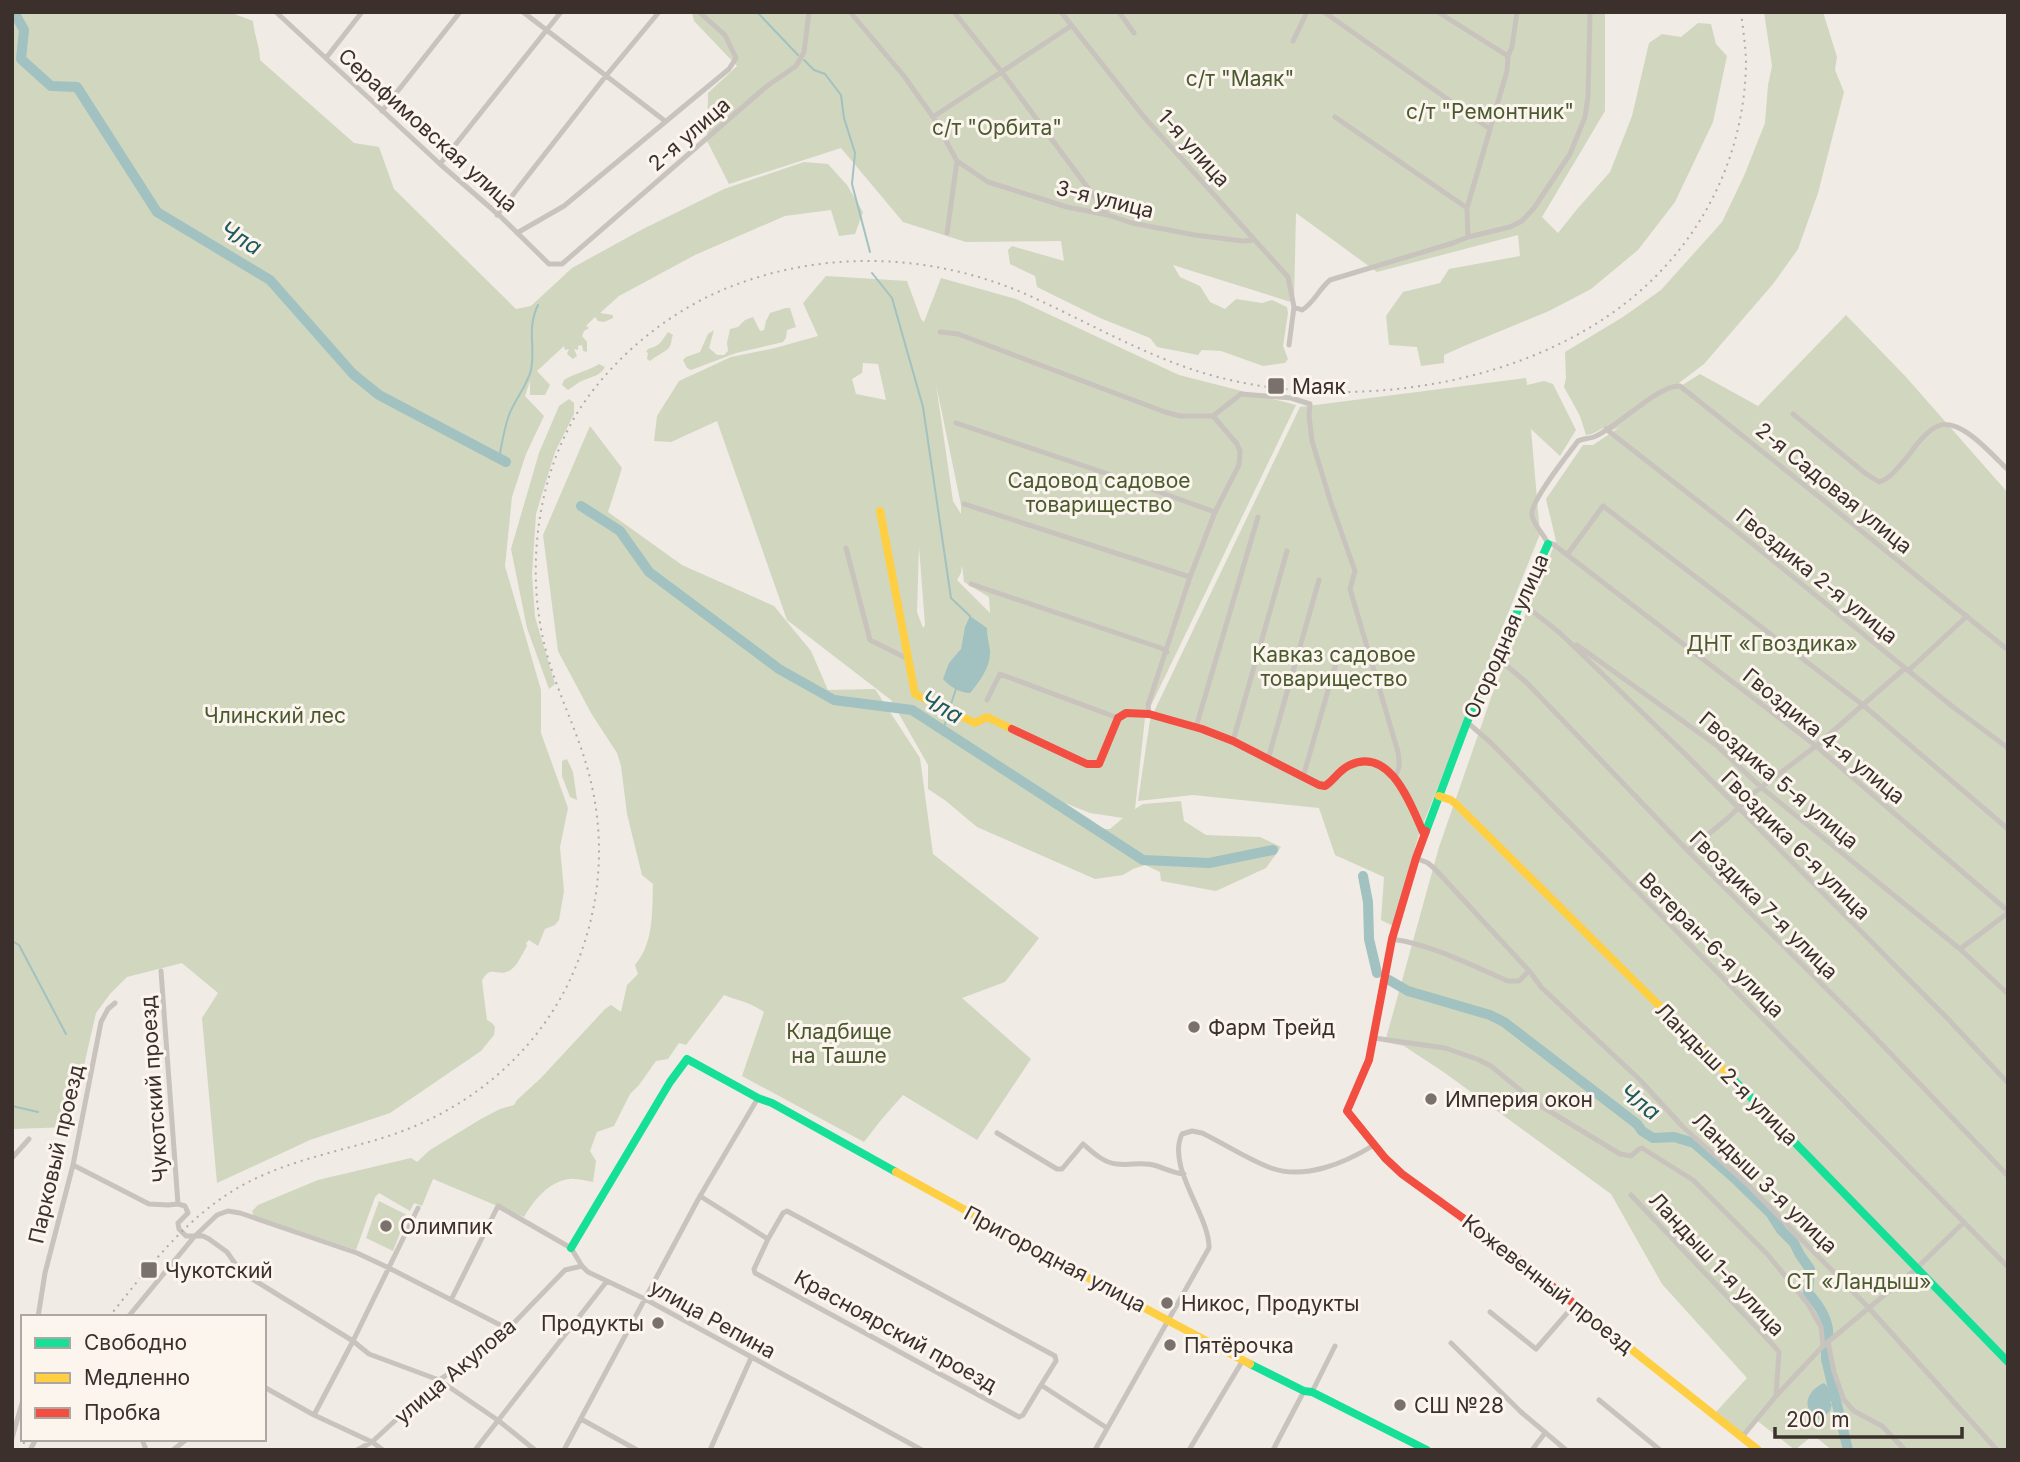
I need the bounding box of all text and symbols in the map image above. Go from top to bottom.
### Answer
street label: Серафимовская улица [333,43,523,217]
park label: с/т "Маяк" [1186,66,1294,91]
street label: 2-я улица [643,92,735,176]
park label: с/т "Ремонтник" [1406,99,1574,124]
street label: 1-я улица [1153,104,1235,192]
park label: с/т "Орбита" [932,115,1062,140]
street label: 3-я улица [1054,175,1156,223]
water label: Чла [215,215,267,261]
place label: Маяк [1292,374,1346,399]
marker: Маяк [1266,376,1286,396]
street label: 2-я Садовая улица [1751,417,1917,559]
park label: Садовод садовое товарищество [1008,468,1190,517]
street label: Гвоздика 2-я улица [1731,503,1903,649]
street label: Огородная улица [1458,550,1554,722]
park label: ДНТ «Гвоздика» [1686,631,1858,656]
park label: Кавказ садовое товарищество [1252,642,1416,691]
street label: Гвоздика 4-я улица [1738,663,1910,809]
water label: Чла [916,684,968,730]
park label: Члинский лес [204,703,346,728]
street label: Гвоздика 5-я улица [1694,706,1864,854]
street label: Гвоздика 6-я улица [1716,765,1876,925]
street label: Гвоздика 7-я улица [1685,826,1843,984]
street label: Ветеран-6-я улица [1634,867,1790,1023]
street label: Чукотский проезд [135,995,173,1183]
street label: Ландыш 2-я улица [1650,997,1804,1151]
place label: Фарм Трейд [1208,1015,1335,1040]
park label: Кладбище на Ташле [786,1019,892,1068]
marker: Фарм Трейд [1186,1019,1202,1035]
street label: Парковый проезд [23,1062,89,1246]
water label: Чла [1614,1078,1666,1126]
place label: Империя окон [1445,1087,1593,1112]
marker: Империя окон [1423,1091,1439,1107]
street label: Ландыш 3-я улица [1687,1107,1843,1259]
street label: Ландыш 1-я улица [1644,1187,1790,1341]
street label: Пригородная улица [960,1200,1150,1318]
street label: Кожевенный проезд [1457,1209,1639,1359]
place label: Олимпик [400,1214,493,1239]
marker: Олимпик [378,1218,394,1234]
place label: Чукотский [165,1258,273,1283]
marker: Чукотский [139,1260,159,1280]
street label: Красноярский проезд [790,1265,1002,1397]
park label: СТ «Ландыш» [1786,1269,1932,1294]
street label: улица Репина [646,1274,780,1364]
place label: Никос, Продукты [1181,1291,1359,1316]
marker: Никос, Продукты [1159,1295,1175,1311]
place label: Продукты [541,1311,644,1336]
street label: улица Акулова [389,1313,521,1429]
legend [21,1315,266,1441]
marker: Продукты [650,1315,666,1331]
text: Свободно [84,1330,187,1355]
place label: Пятёрочка [1184,1333,1294,1358]
marker: Пятёрочка [1162,1337,1178,1353]
text: Медленно [84,1365,190,1390]
place label: СШ №28 [1414,1393,1504,1418]
scale bar [1775,1396,1962,1440]
marker: СШ №28 [1392,1397,1408,1413]
text: Пробка [84,1400,161,1425]
text: 200 m [1786,1407,1850,1432]

